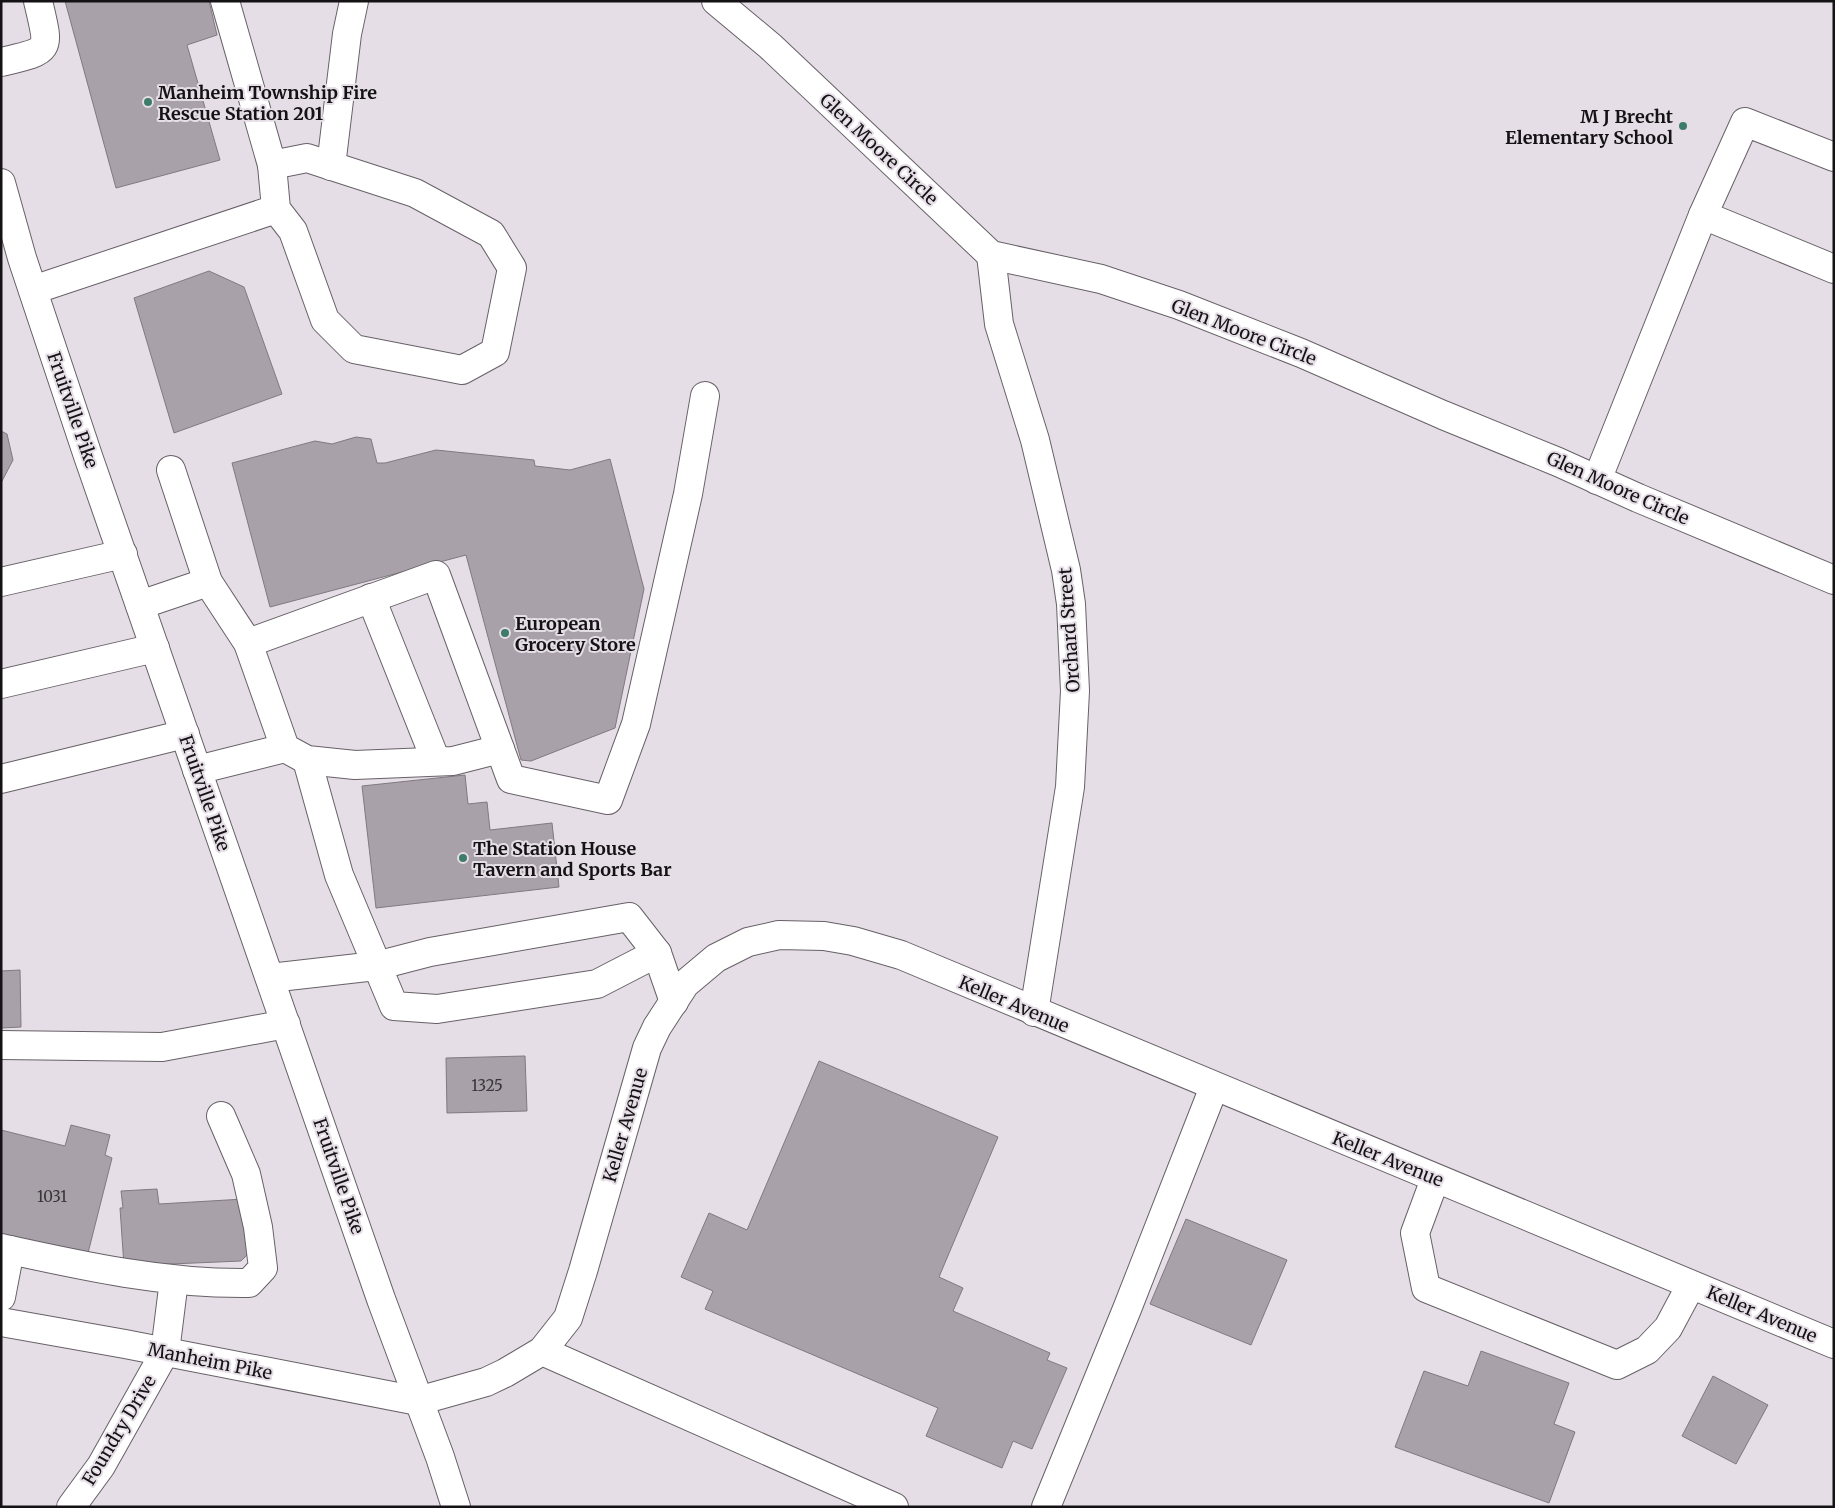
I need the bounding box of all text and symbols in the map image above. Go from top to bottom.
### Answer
place label: Manheim Township Fire Rescue Station 201 [158,81,377,125]
street label: Glen Moore Circle [815,88,943,210]
marker: Manheim Township Fire Rescue Station 201 [142,96,154,108]
place label: M J Brecht Elementary School [1505,105,1674,149]
marker: M J Brecht Elementary School [1677,120,1689,132]
street label: Glen Moore Circle [1168,294,1320,370]
street label: Fruitville Pike [42,349,104,471]
street label: Glen Moore Circle [1543,446,1693,530]
street label: Orchard Street [1053,567,1085,693]
place label: European Grocery Store [515,612,636,656]
marker: European Grocery Store [499,627,511,639]
street label: Fruitville Pike [174,732,236,854]
place label: The Station House Tavern and Sports Bar [473,837,672,881]
marker: The Station House Tavern and Sports Bar [457,852,469,864]
street label: Keller Avenue [955,970,1073,1038]
street label: Keller Avenue [598,1065,652,1185]
house number: 1325 [471,1076,503,1095]
street label: Fruitville Pike [308,1115,370,1237]
street label: Keller Avenue [1329,1126,1447,1192]
house number: 1031 [37,1187,67,1206]
street label: Keller Avenue [1703,1280,1821,1348]
street label: Manheim Pike [146,1338,274,1384]
street label: Foundry Drive [77,1371,161,1489]

